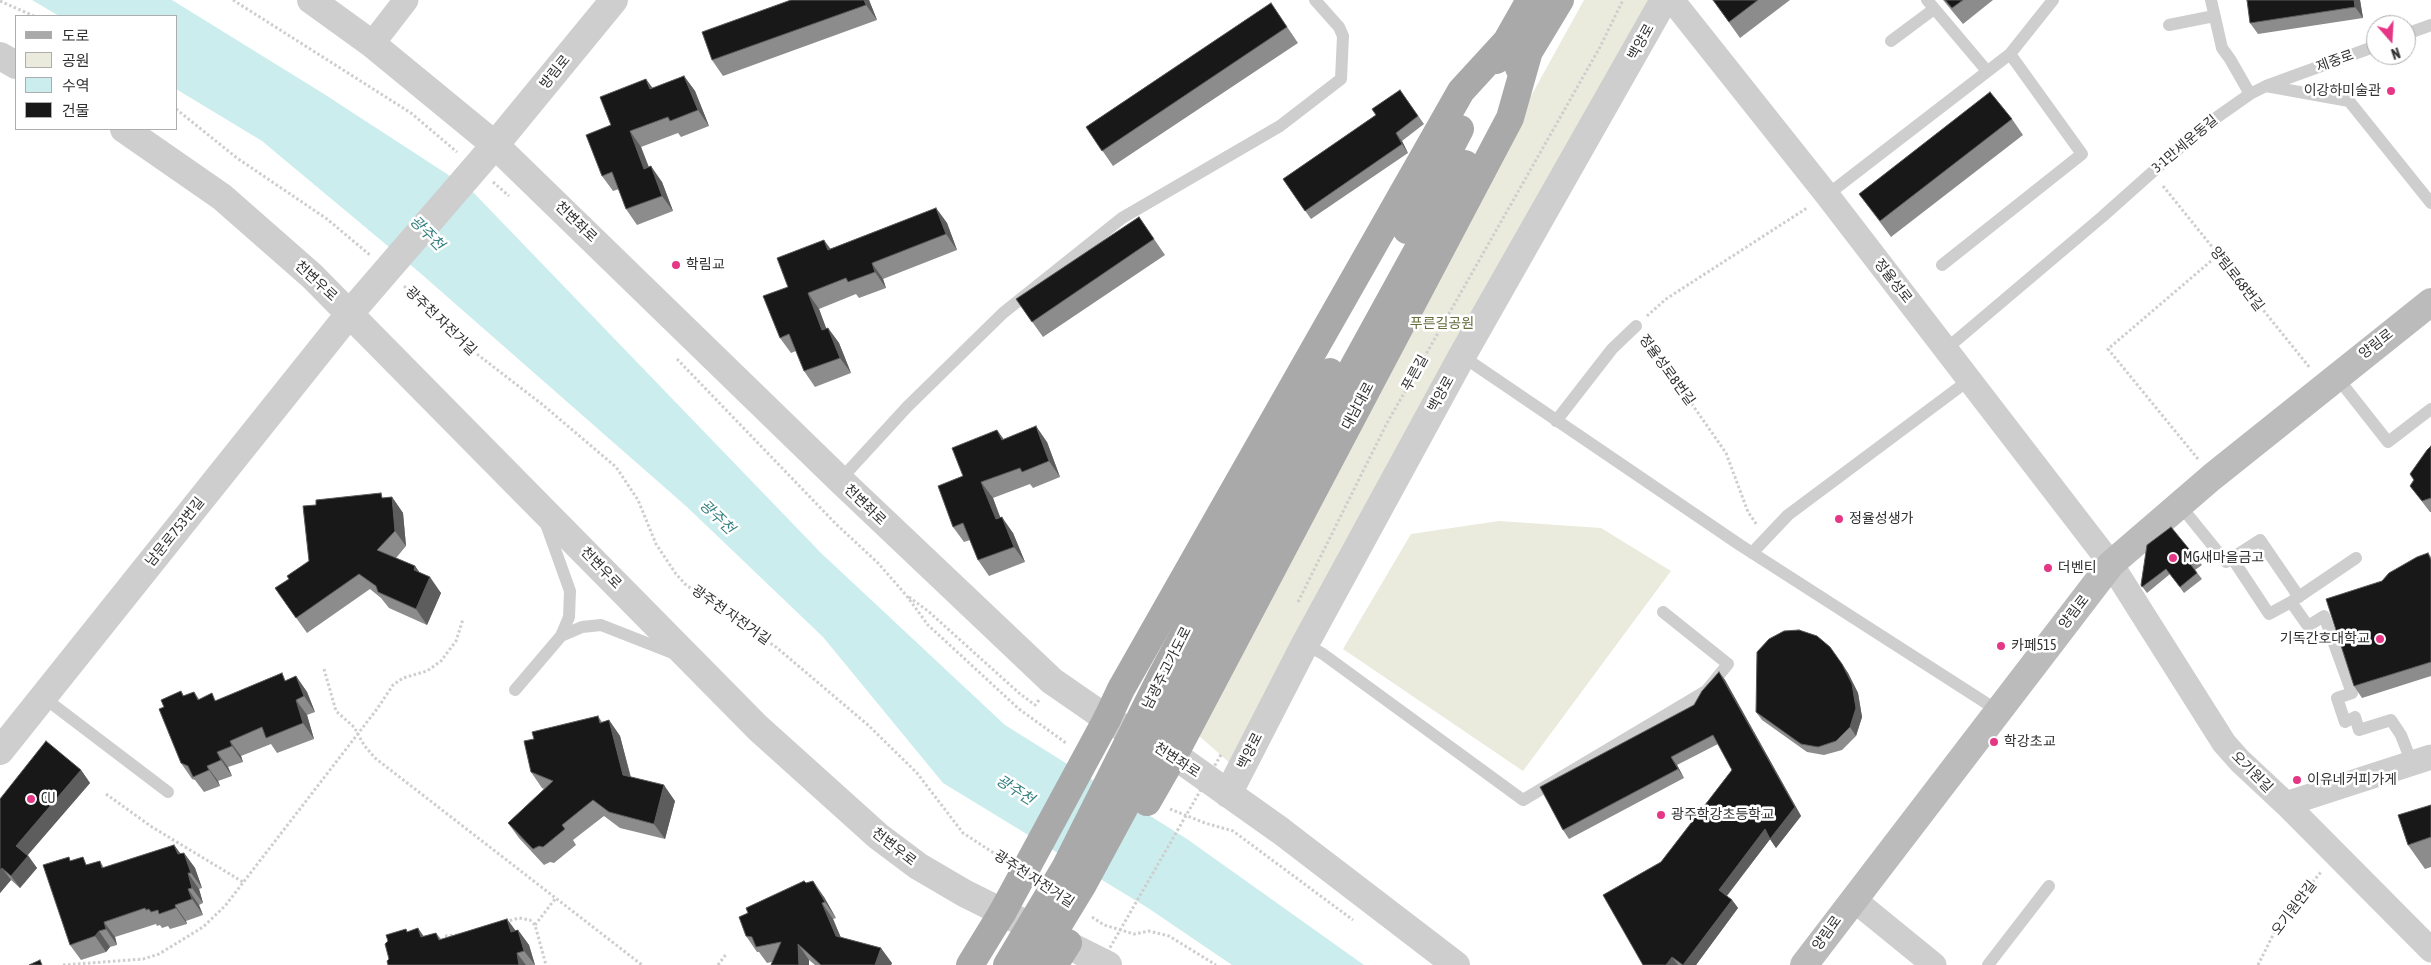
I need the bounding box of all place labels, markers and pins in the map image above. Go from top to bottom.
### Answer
place label: 이강하미술관 [2304,83,2381,99]
marker: 이강하미술관 [2385,85,2397,97]
place label: 학림교 [686,257,725,273]
marker: 학림교 [670,259,682,271]
place label: 정율성생가 [1849,511,1913,527]
marker: 정율성생가 [1833,513,1845,525]
place label: MG새마을금고 [2183,550,2264,566]
marker: MG새마을금고 [2167,552,2179,564]
place label: 더벤티 [2058,560,2097,576]
marker: 더벤티 [2042,562,2054,574]
place label: 기독간호대학교 [2280,631,2370,647]
marker: 기독간호대학교 [2374,633,2386,645]
place label: 카페515 [2011,638,2056,654]
marker: 카페515 [1995,640,2007,652]
place label: 학강초교 [2004,734,2056,750]
marker: 학강초교 [1988,736,2000,748]
place label: 이유네커피가게 [2307,772,2397,788]
marker: 이유네커피가게 [2291,774,2303,786]
place label: CU [41,791,56,807]
marker: CU [25,793,37,805]
place label: 광주학강초등학교 [1671,807,1774,823]
marker: 광주학강초등학교 [1655,809,1667,821]

